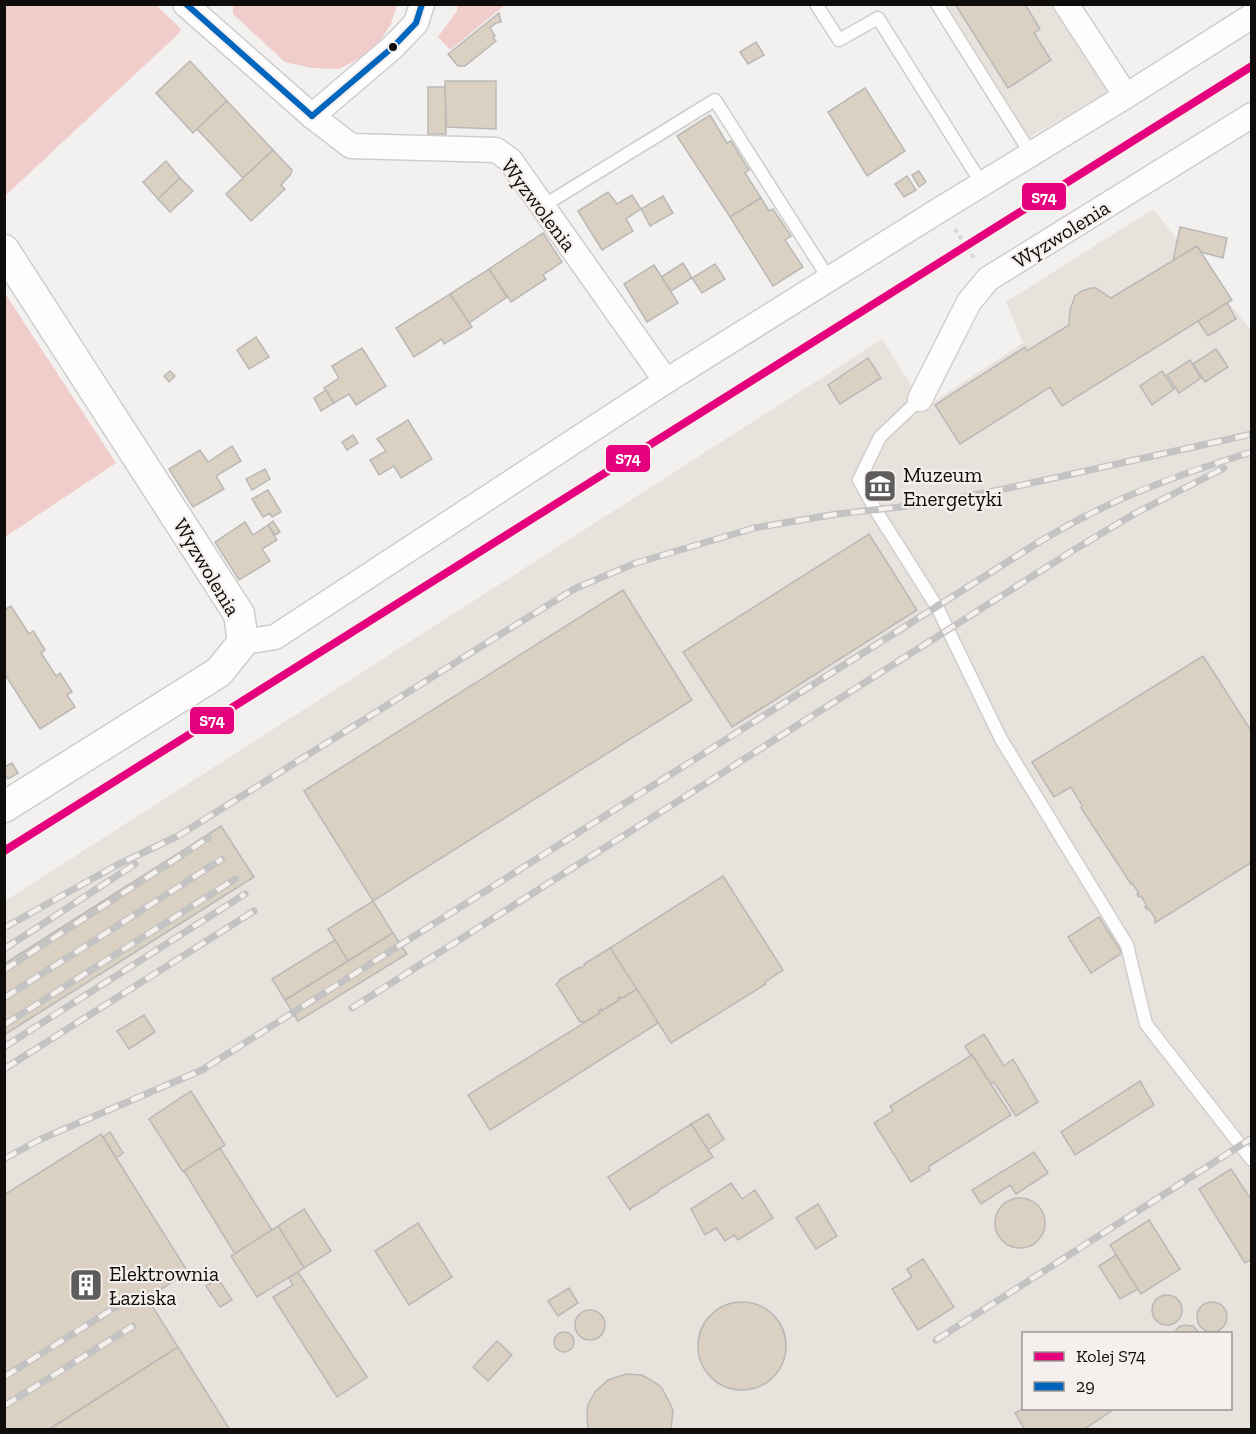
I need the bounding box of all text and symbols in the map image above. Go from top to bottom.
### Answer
unlabelled marker [387,41,399,53]
street label: Wyzwolenia [496,154,582,256]
line badge: S74 [1021,182,1067,211]
text: S74 [1031,188,1057,207]
street label: Wyzwolenia [1008,194,1114,274]
line badge: S74 [605,444,651,473]
text: S74 [615,449,641,468]
place label: Muzeum Energetyki [903,462,1003,511]
museum icon: Muzeum Energetyki [862,468,898,504]
street label: Wyzwolenia [168,514,246,620]
line badge: S74 [189,706,235,735]
text: S74 [199,711,225,730]
place label: Elektrownia Łaziska [109,1261,219,1310]
building icon: Elektrownia Łaziska [68,1267,104,1303]
legend [1022,1332,1232,1410]
text: Kolej S74 [1076,1345,1146,1367]
text: 29 [1076,1375,1095,1397]

